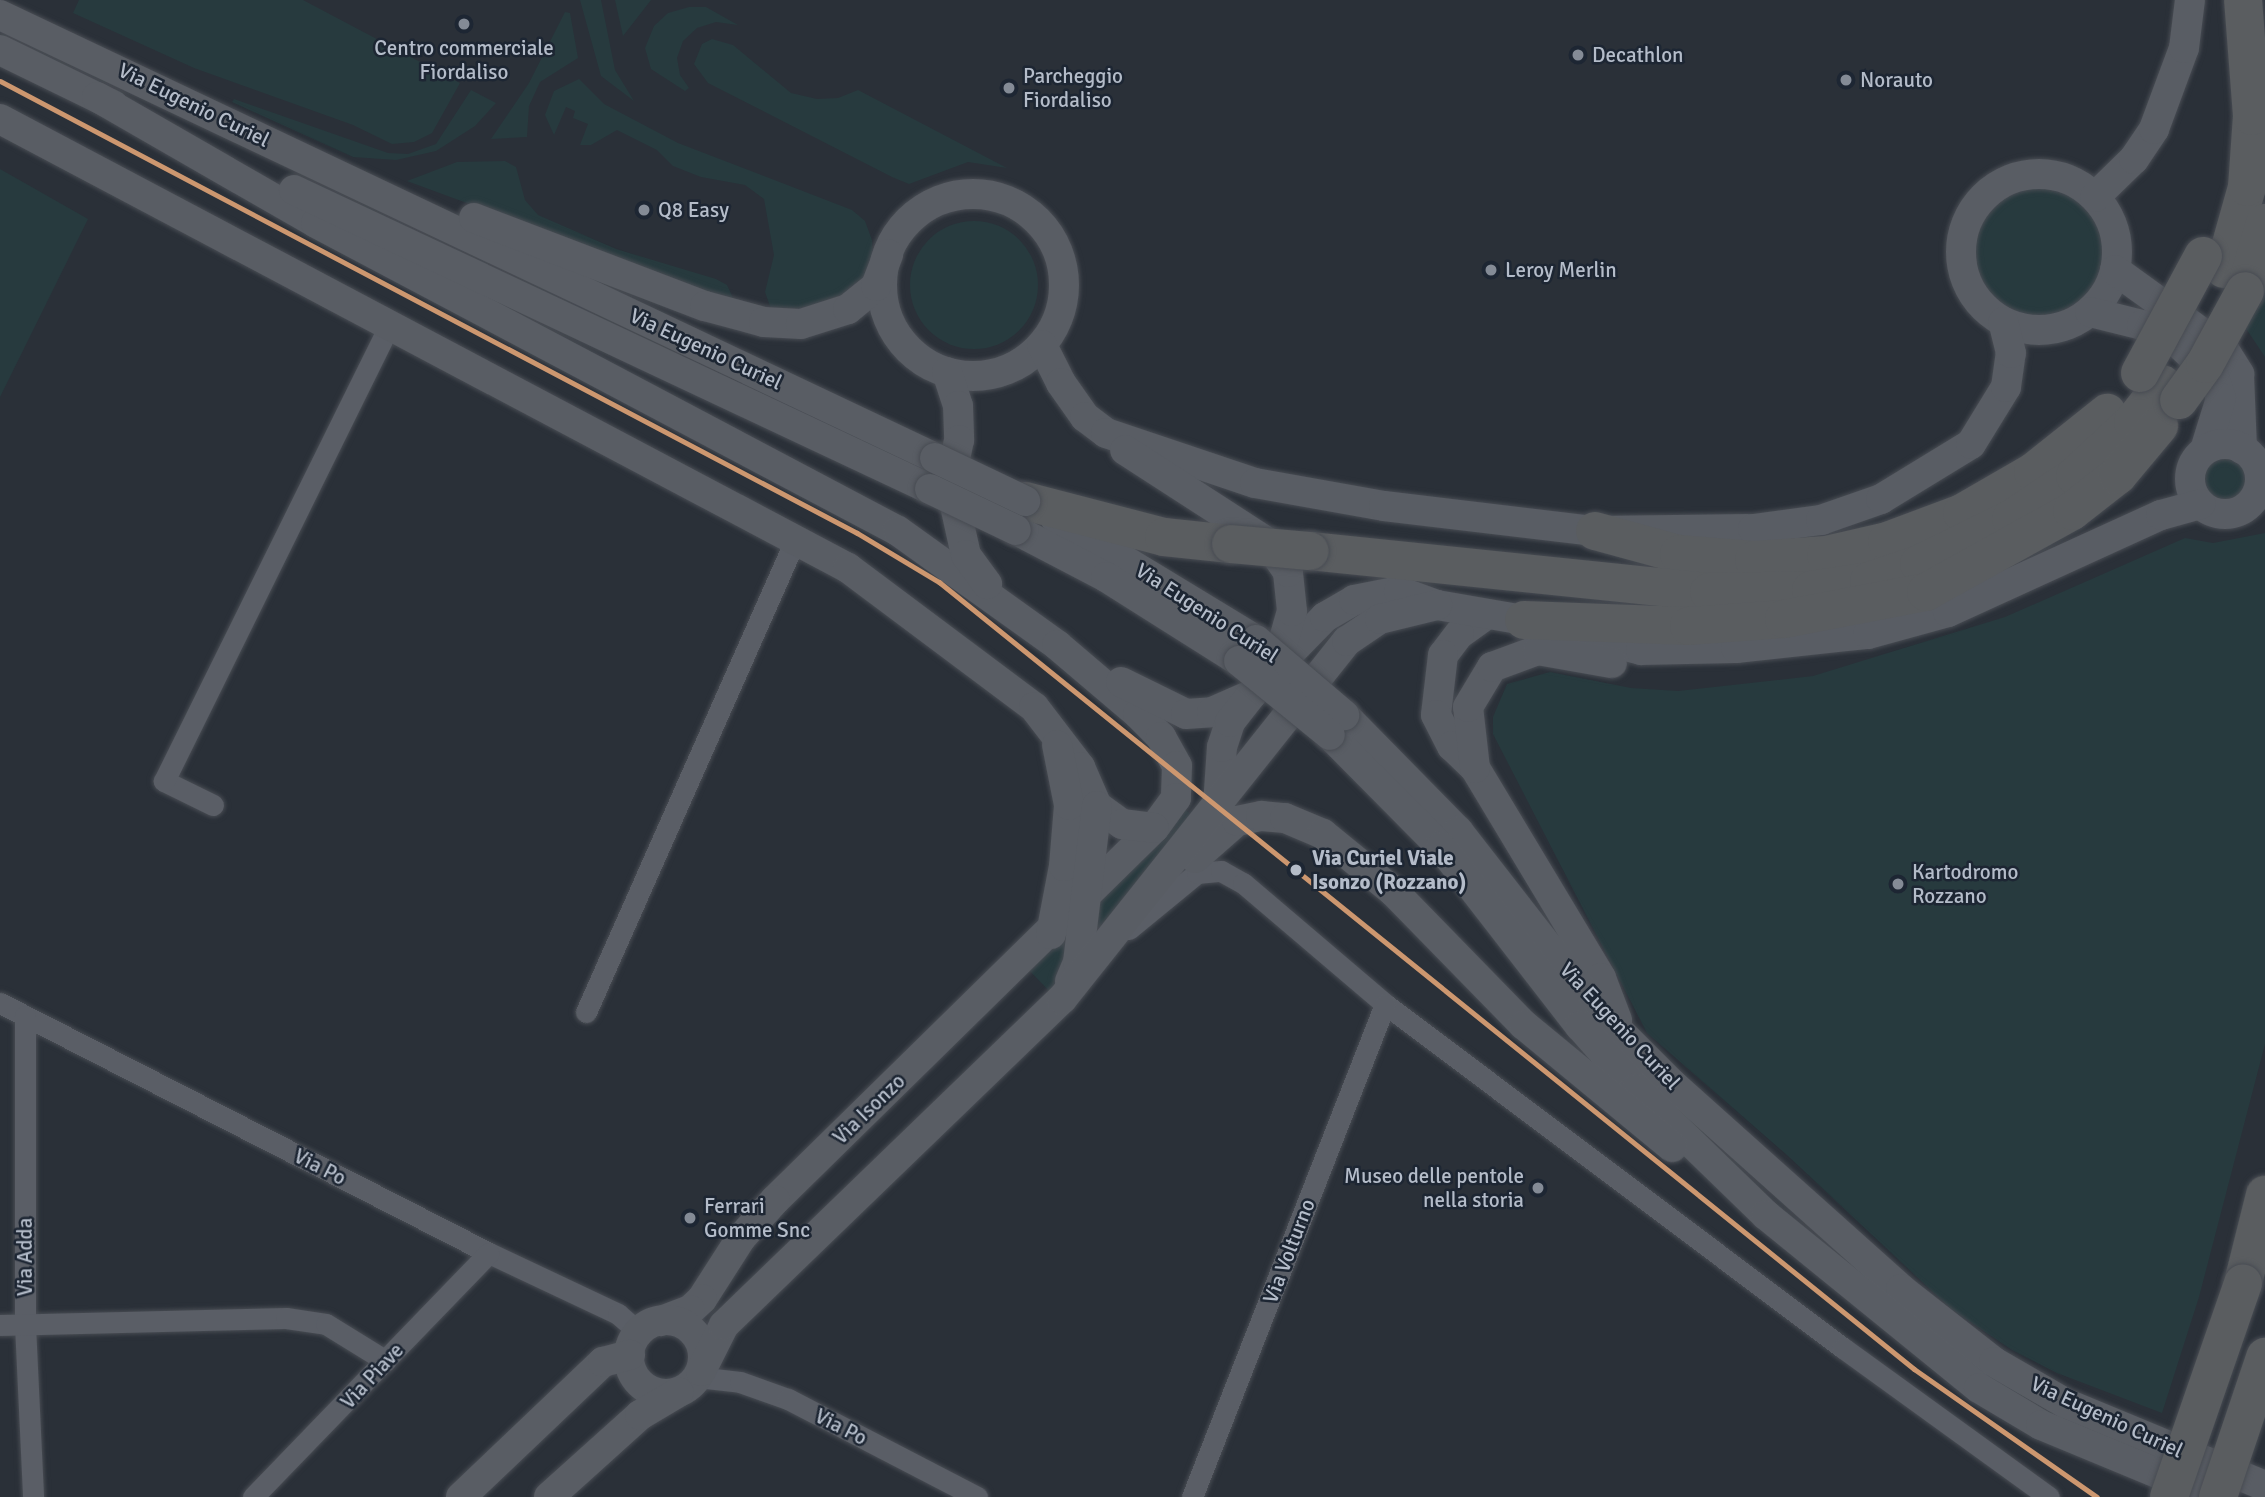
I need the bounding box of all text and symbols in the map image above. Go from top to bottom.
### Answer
marker: Centro commerciale Fiordaliso [456,16,472,32]
place label: Centro commerciale Fiordaliso [374,35,554,85]
place label: Decathlon [1592,42,1684,68]
marker: Decathlon [1570,47,1586,63]
street label: Via Eugenio Curiel [114,58,274,152]
place label: Parcheggio Fiordaliso [1023,63,1123,113]
place label: Norauto [1860,67,1933,93]
marker: Norauto [1838,72,1854,88]
marker: Parcheggio Fiordaliso [1001,80,1017,96]
place label: Q8 Easy [658,197,729,223]
marker: Q8 Easy [636,202,652,218]
place label: Leroy Merlin [1505,257,1617,283]
marker: Leroy Merlin [1483,262,1499,278]
street label: Via Eugenio Curiel [626,303,786,395]
street label: Via Eugenio Curiel [1131,558,1283,668]
place label: Via Curiel Viale Isonzo (Rozzano) [1312,845,1466,895]
place label: Kartodromo Rozzano [1912,859,2018,909]
marker: Via Curiel Viale Isonzo (Rozzano) [1286,860,1306,880]
marker: Kartodromo Rozzano [1890,876,1906,892]
street label: Via Eugenio Curiel [1555,957,1685,1095]
street label: Via Isonzo [828,1068,910,1150]
street label: Via Po [290,1143,350,1191]
place label: Museo delle pentole nella storia [1344,1163,1524,1213]
marker: Museo delle pentole nella storia [1530,1180,1546,1196]
place label: Ferrari Gomme Snc [704,1193,810,1243]
street label: Via Volturno [1258,1195,1320,1307]
marker: Ferrari Gomme Snc [682,1210,698,1226]
street label: Via Adda [12,1218,38,1296]
street label: Via Piave [335,1338,409,1414]
street label: Via Eugenio Curiel [2027,1371,2187,1463]
street label: Via Po [811,1403,871,1451]

